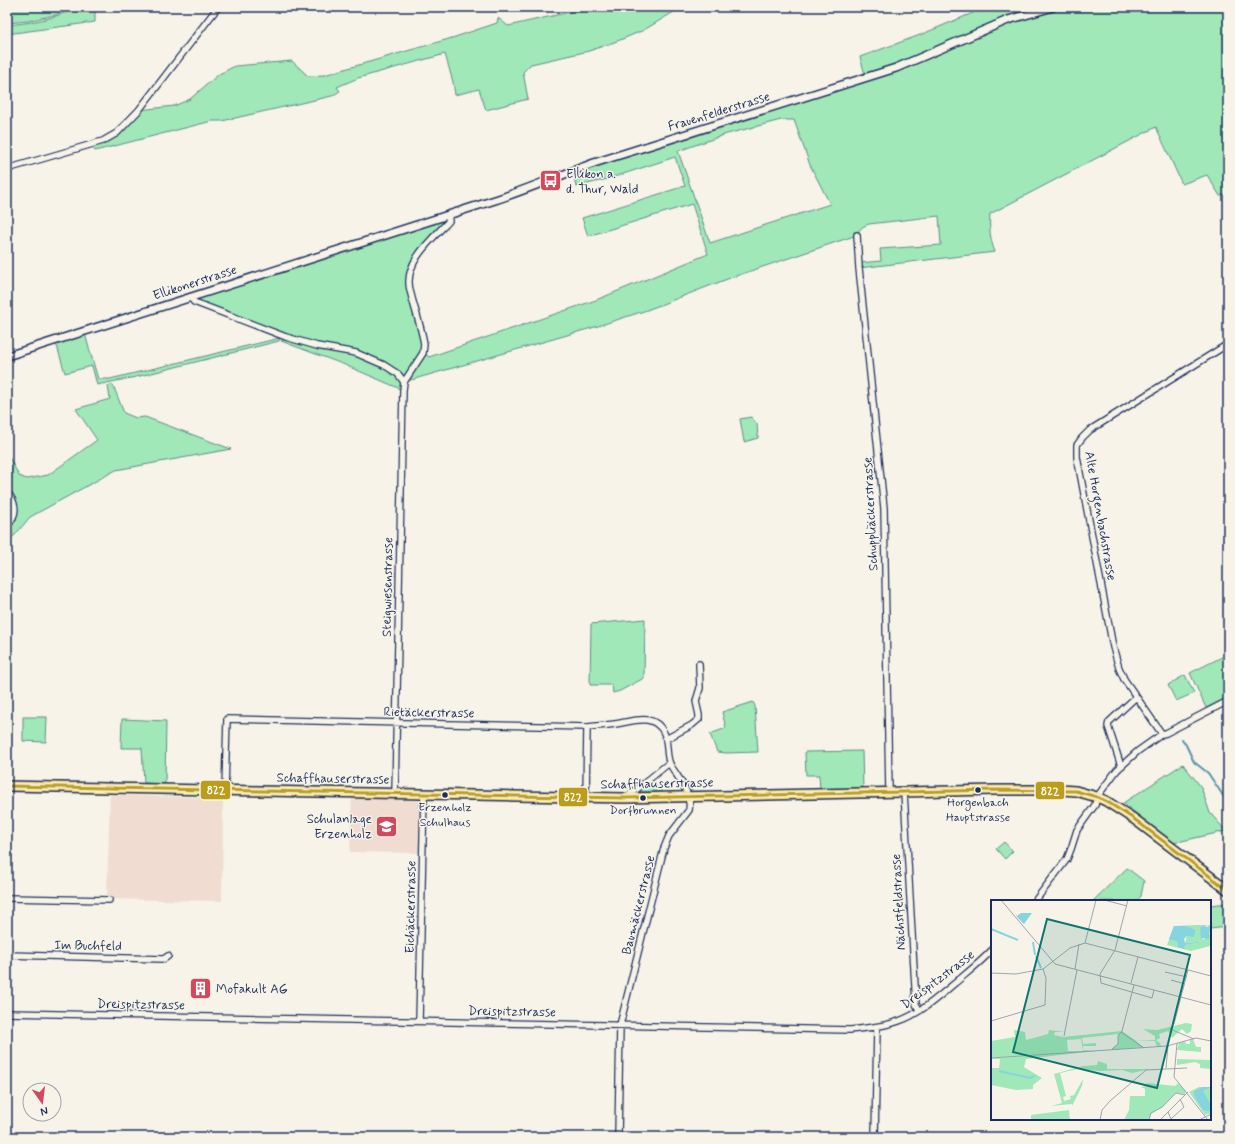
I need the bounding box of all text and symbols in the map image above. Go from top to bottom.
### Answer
street label: Frauenfelderstrasse [666,88,772,136]
place label: Ellikon a. d. Thur, Wald [566,166,639,198]
bus stop icon: Ellikon a. d. Thur, Wald [538,168,564,194]
street label: Ellikonerstrasse [151,261,239,305]
street label: Alte Horgenbachstrasse [1078,450,1120,582]
street label: Schuppliäckerstrasse [860,456,882,571]
street label: Steigwiesenstrasse [379,537,397,637]
street label: Rietäckerstrasse [383,704,475,722]
street label: Schaffhauserstrasse [276,770,390,788]
street label: Schaffhauserstrasse [600,775,714,793]
line badge: 822 [200,780,231,800]
line badge: 822 [1035,781,1065,800]
text: 822 [207,784,226,798]
marker: Horgenbach Hauptstrasse [973,785,983,795]
text: 822 [1041,785,1060,799]
line badge: 822 [558,787,588,807]
marker: Erzenholz Schulhaus [440,790,450,800]
text: 822 [564,791,583,805]
marker: Dorfbrunnen [638,793,648,803]
place label: Horgenbach Hauptstrasse [946,795,1010,826]
place label: Erzenholz Schulhaus [418,800,472,831]
place label: Dorfbrunnen [610,803,676,819]
place label: Schulanlage Erzenholz [307,811,372,843]
school or university icon: Schulanlage Erzenholz [374,813,400,839]
street label: Baumäckerstrasse [618,853,660,956]
street label: Nächstfeldstrasse [888,853,910,951]
street label: Eichäckerstrasse [402,860,420,954]
inset map [991,900,1211,1120]
street label: Im Buchfeld [54,937,122,955]
street label: Dreispitzstrasse [898,947,978,1013]
building icon: Mofakult AG [188,976,214,1002]
place label: Mofakult AG [216,981,288,998]
street label: Dreispitzstrasse [97,996,185,1014]
street label: Dreispitzstrasse [468,1003,556,1021]
north arrow [22,1082,62,1122]
text: N [39,1103,49,1118]

